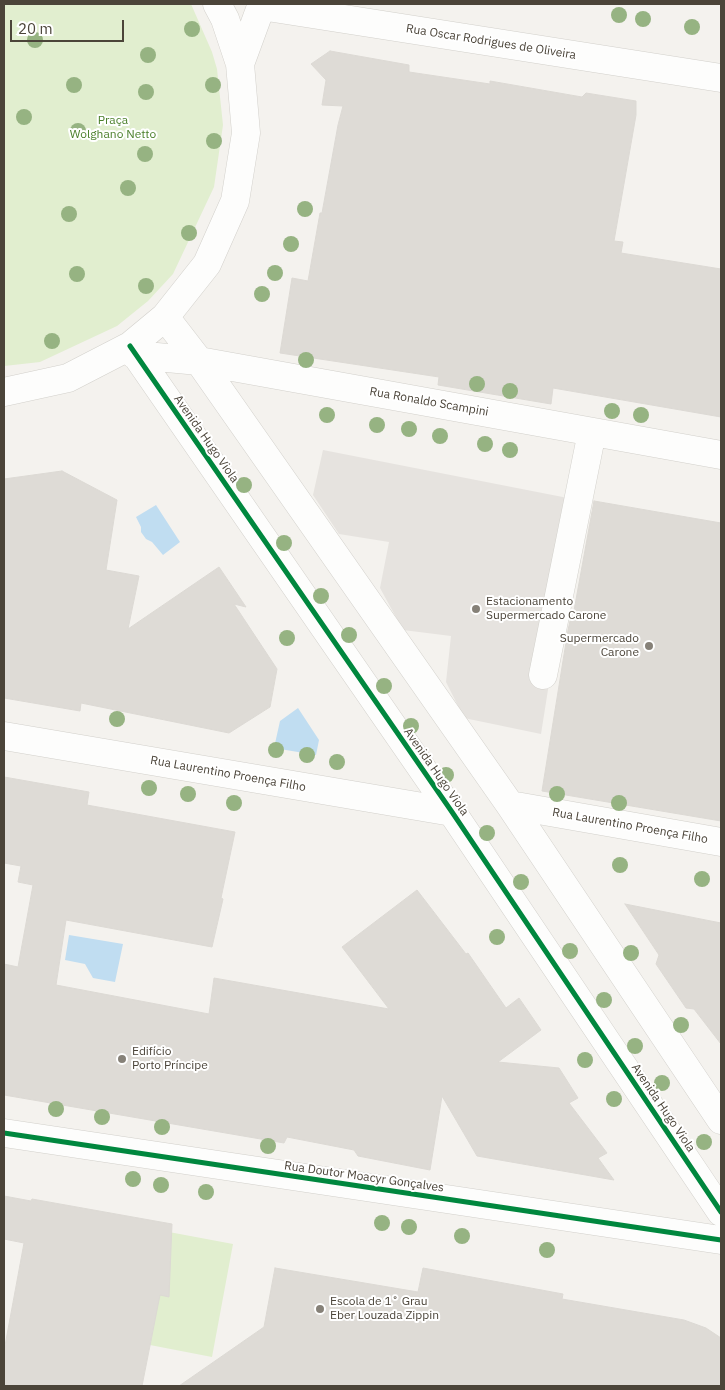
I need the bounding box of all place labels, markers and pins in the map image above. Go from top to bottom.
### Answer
place label: Estacionamento Supermercado Carone [486,595,606,623]
marker: Estacionamento Supermercado Carone [470,603,482,615]
place label: Supermercado Carone [560,632,639,660]
marker: Supermercado Carone [643,640,655,652]
place label: Edifício Porto Príncipe [132,1045,208,1073]
marker: Edifício Porto Príncipe [116,1053,128,1065]
place label: Escola de 1˚ Grau Eber Louzada Zippin [330,1295,439,1323]
marker: Escola de 1˚ Grau Eber Louzada Zippin [314,1303,326,1315]

